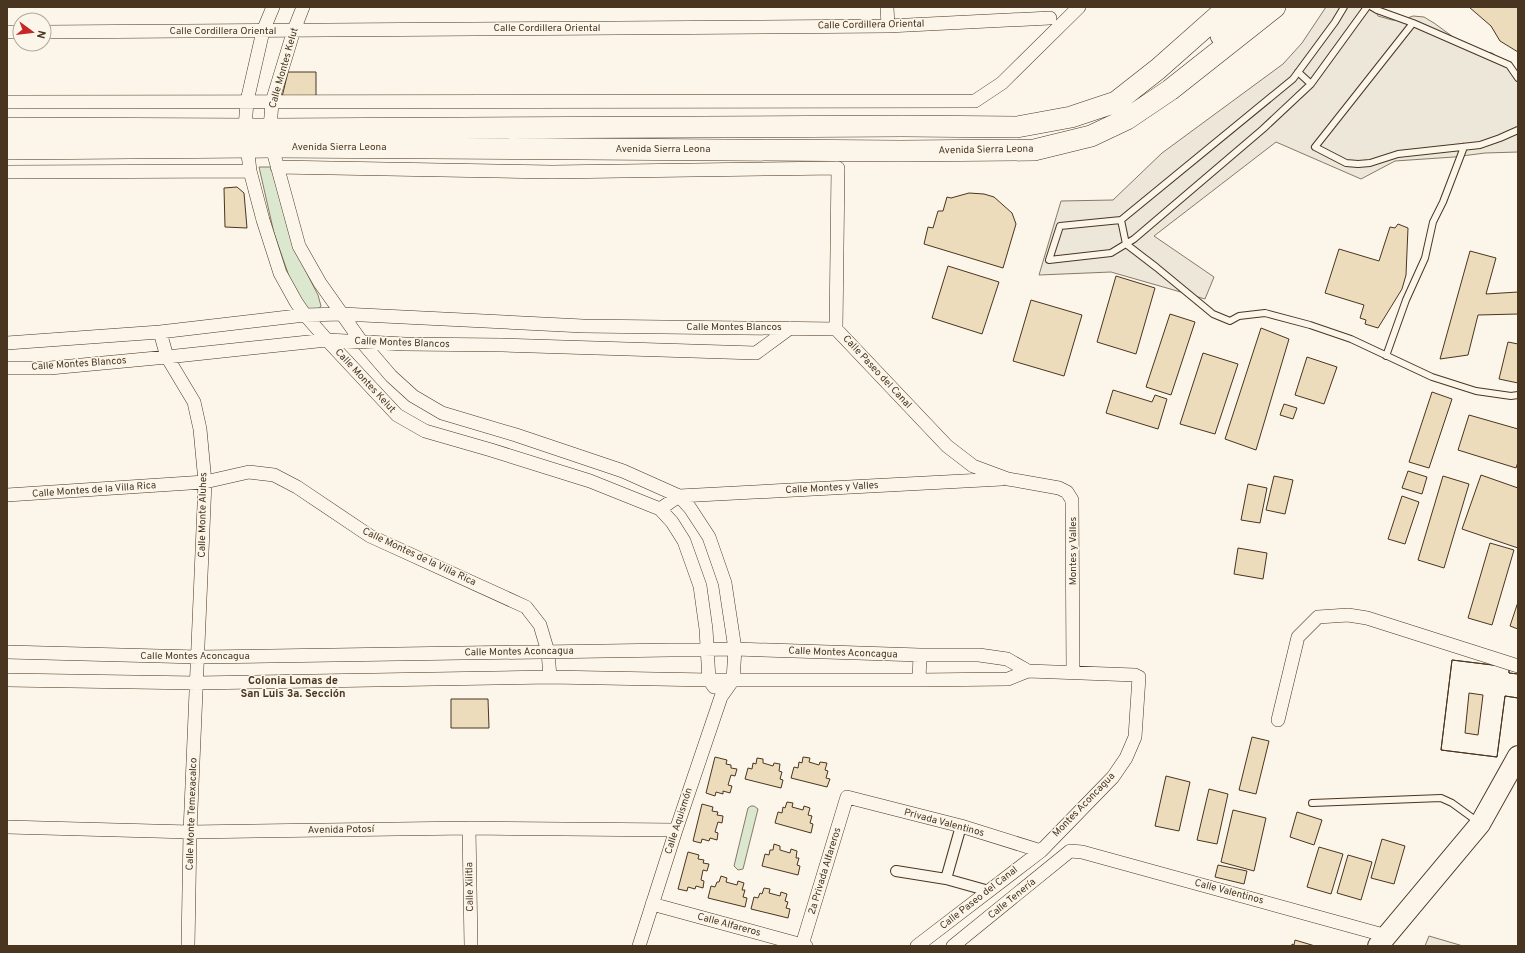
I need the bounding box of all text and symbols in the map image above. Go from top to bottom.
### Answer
north arrow [12,12,52,52]
street label: Calle Cordillera Oriental [817,18,925,32]
street label: Calle Cordillera Oriental [494,22,600,35]
street label: Calle Cordillera Oriental [170,25,276,38]
street label: Calle Montes Kelut [266,26,302,110]
text: N [33,29,48,40]
street label: Avenida Sierra Leona [291,141,387,154]
street label: Avenida Sierra Leona [615,143,711,156]
street label: Avenida Sierra Leona [938,143,1034,157]
street label: Calle Montes Blancos [686,321,782,334]
street label: Calle Paseo del Canal [840,333,914,411]
street label: Calle Montes Blancos [354,335,450,351]
street label: Calle Montes Kelut [332,346,398,416]
street label: Calle Montes Blancos [31,354,127,374]
street label: Calle Monte Aluhes [196,472,210,558]
street label: Calle Montes de la Villa Rica [32,479,156,501]
street label: Calle Montes y Valles [785,479,879,497]
street label: Montes y Valles [1067,516,1080,585]
street label: Calle Montes de la Villa Rica [360,525,478,589]
street label: Calle Montes Aconcagua [464,645,574,659]
street label: Calle Montes Aconcagua [788,645,898,661]
street label: Calle Montes Aconcagua [140,650,250,663]
district label: Colonia Lomas de San Luis 3a. Sección [240,674,346,701]
street label: Calle Monte Temexacalco [184,757,200,871]
street label: Montes Aconcagua [1050,770,1118,840]
street label: Calle Aquismón [662,786,696,856]
street label: Privada Valentinos [902,806,986,840]
street label: Avenida Potosí [308,823,376,837]
street label: 2a Privada Alfareros [806,825,845,916]
street label: Calle Xilitla [463,862,477,912]
street label: Calle Paseo del Canal [937,863,1021,933]
street label: Calle Tenería [985,876,1039,922]
street label: Calle Valentinos [1193,877,1265,908]
street label: Calle Alfareros [696,910,763,940]

